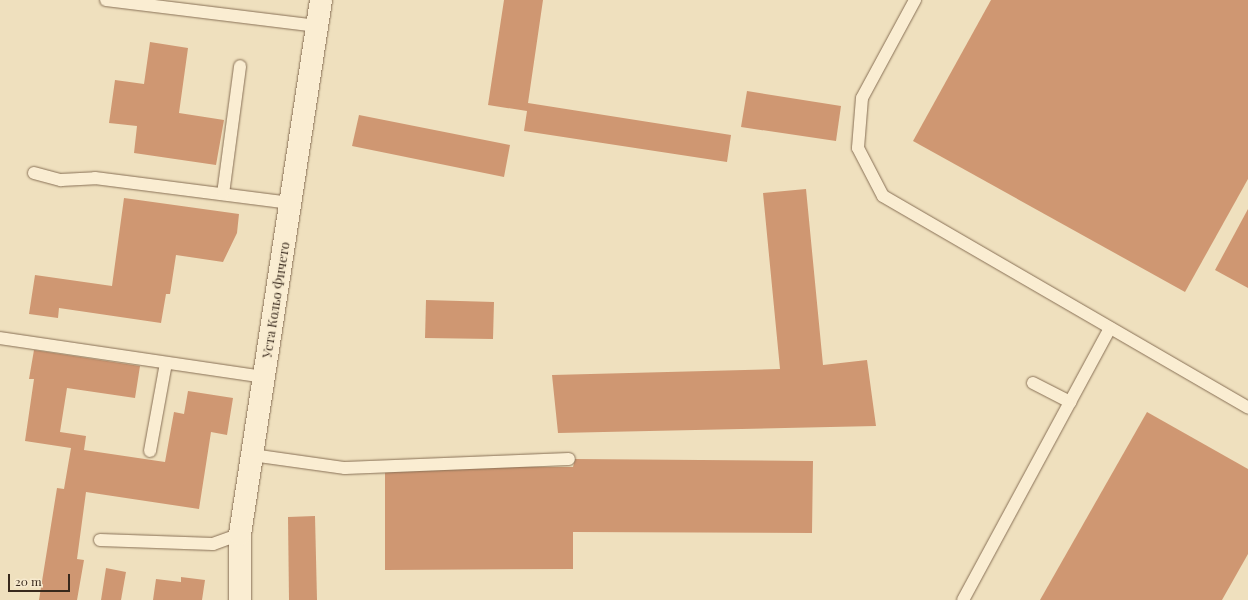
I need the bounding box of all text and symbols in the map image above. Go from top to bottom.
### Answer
street label: Уста Кольо Фичето [259,241,293,359]
scale bar [10,566,72,592]
text: 20 m [15,573,42,589]

